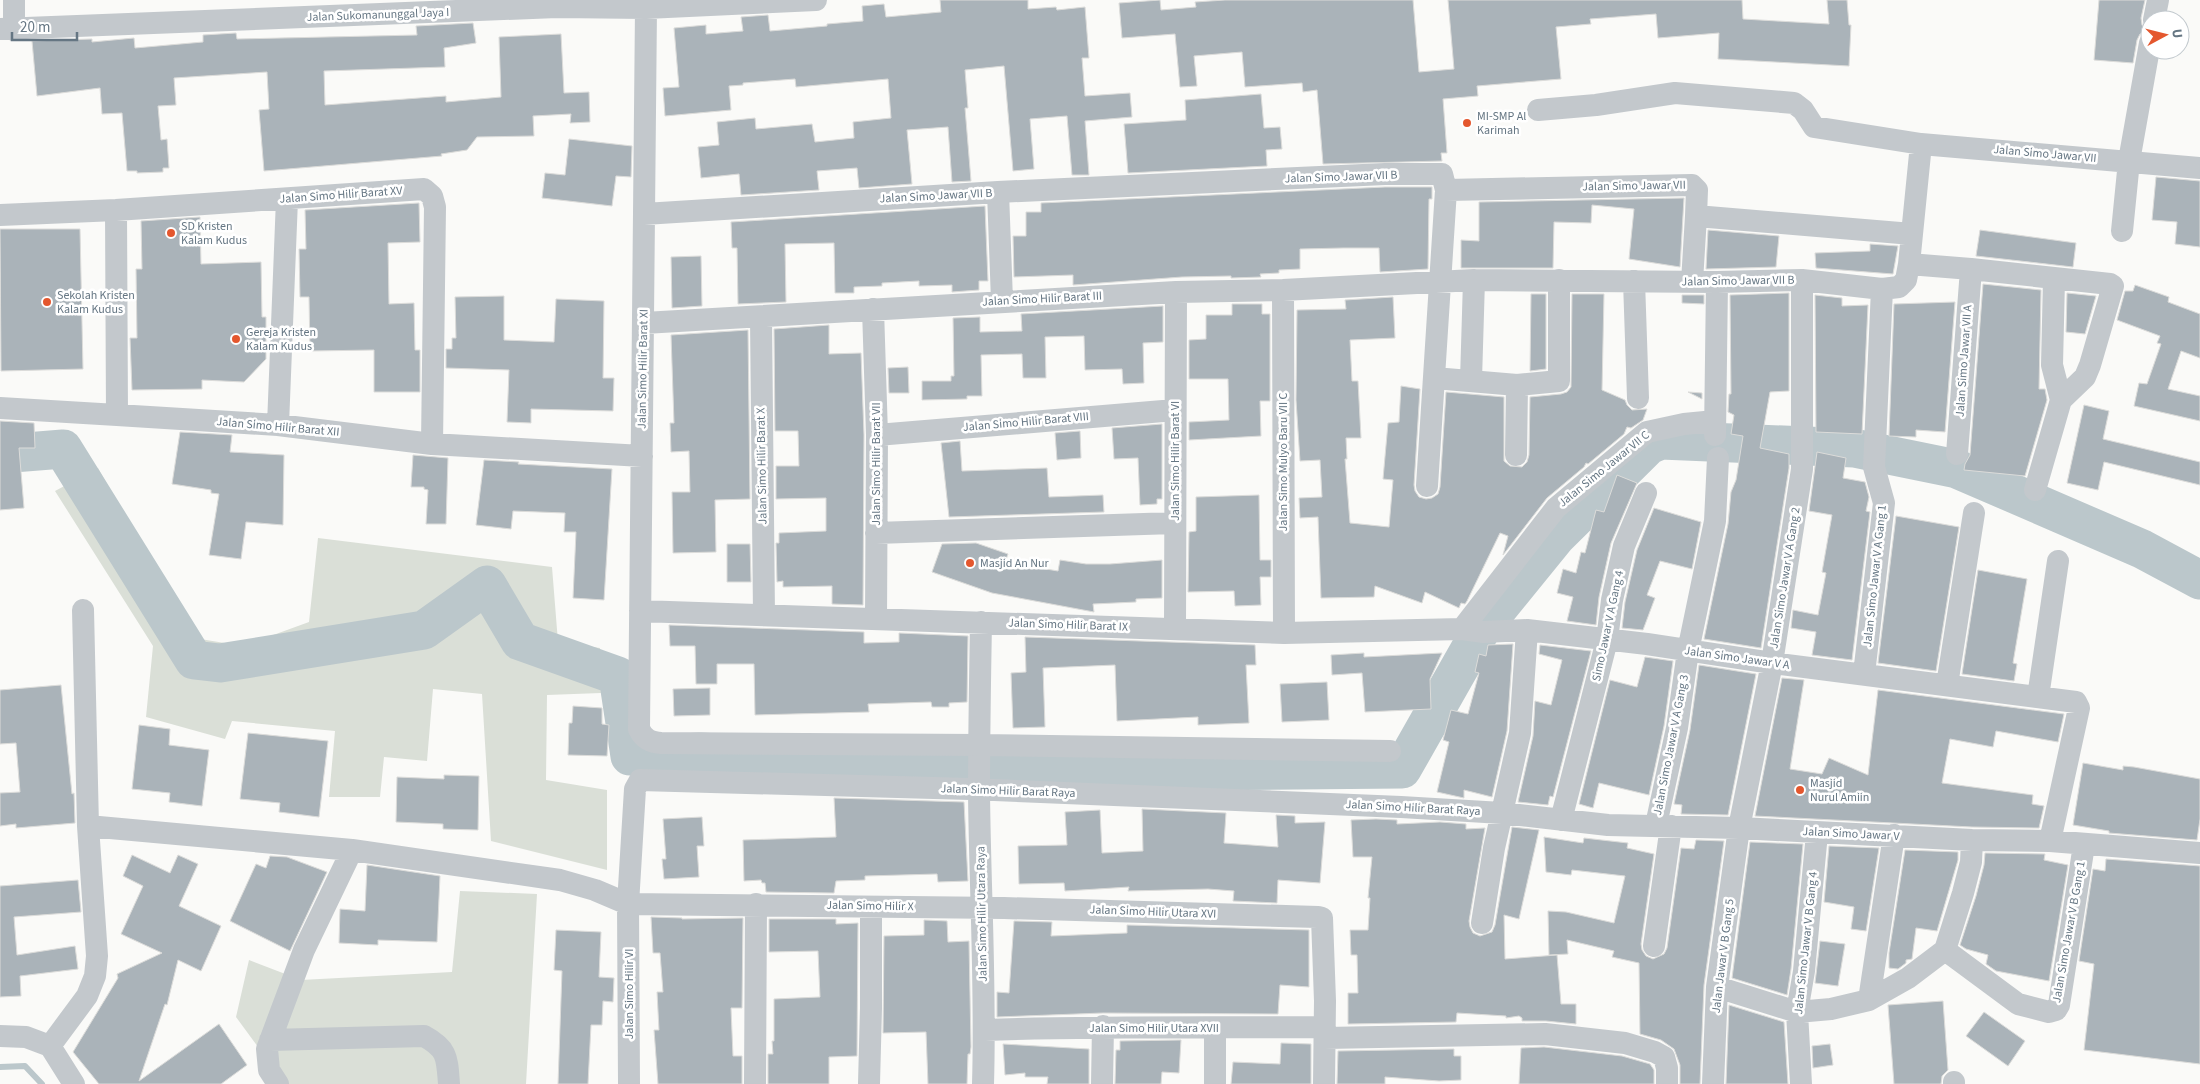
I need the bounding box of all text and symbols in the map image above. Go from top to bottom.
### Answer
street label: Jalan Sukomanunggal Jaya I [306,4,450,26]
scale bar [12,10,78,42]
north arrow [2140,10,2190,60]
text: 20 m [20,17,50,38]
text: U [2166,28,2187,39]
place label: MI-SMP Al Karimah [1477,108,1526,139]
marker: MI-SMP Al Karimah [1461,117,1473,129]
street label: Jalan Simo Jawar VII [1993,141,2097,167]
street label: Jalan Simo Jawar VII B [1284,167,1398,187]
street label: Jalan Simo Jawar VII [1582,177,1686,195]
street label: Jalan Simo Hilir Barat XV [279,182,404,208]
street label: Jalan Simo Jawar VII B [879,185,993,207]
place label: SD Kristen Kalam Kudus [181,218,247,249]
marker: SD Kristen Kalam Kudus [165,227,177,239]
street label: Jalan Simo Jawar VII B [1681,272,1795,290]
place label: Sekolah Kristen Kalam Kudus [57,287,135,318]
street label: Jalan Simo Hilir Barat III [982,287,1102,311]
marker: Sekolah Kristen Kalam Kudus [41,296,53,308]
street label: Jalan Simo Jawar VII A [1952,304,1976,418]
street label: Jalan Simo Hilir Barat XI [633,309,653,429]
place label: Gereja Kristen Kalam Kudus [246,324,316,355]
marker: Gereja Kristen Kalam Kudus [230,333,242,345]
street label: Jalan Simo Mulyo Baru VII C [1275,392,1292,531]
street label: Jalan Simo Hilir Barat VI [1167,401,1184,521]
street label: Jalan Simo Hilir Barat VII [868,402,885,526]
street label: Jalan Simo Hilir Barat X [752,407,772,525]
street label: Jalan Simo Hilir Barat VIII [962,408,1090,436]
street label: Jalan Simo Hilir Barat XII [216,413,340,441]
street label: Jalan Simo Jawar VII C [1555,427,1653,511]
street label: Jalan Simo Jawar V A Gang 1 [1859,504,1891,648]
street label: Jalan Simo Jawar V A Gang 2 [1765,506,1805,650]
place label: Masjid An Nur [980,555,1050,572]
marker: Masjid An Nur [964,557,976,569]
street label: Simo Jawar V A Gang 4 [1588,569,1628,683]
street label: Jalan Simo Hilir Barat IX [1008,614,1128,636]
street label: Jalan Simo Jawar V A [1683,642,1791,674]
street label: Jalan Simo Jawar V A Gang 3 [1649,673,1693,817]
place label: Masjid Nurul Amiin [1810,775,1869,806]
street label: Jalan Simo Hilir Barat Raya [940,780,1076,802]
marker: Masjid Nurul Amiin [1794,784,1806,796]
street label: Jalan Simo Hilir Barat Raya [1345,796,1481,820]
street label: Jalan Simo Jawar V [1802,823,1901,845]
street label: Jalan Simo Hilir Utara Raya [972,846,992,982]
street label: Jalan Simo Jawar V B Gang 1 [2048,860,2090,1004]
street label: Jalan Simo Jawar V B Gang 4 [1790,871,1822,1015]
street label: Jalan Simo Hilir X [826,897,914,915]
street label: Jalan Jawar V B Gang 5 [1708,898,1738,1014]
street label: Jalan Simo Hilir Utara XVI [1089,901,1217,923]
street label: Jalan Simo Hilir VI [621,949,638,1039]
street label: Jalan Simo Hilir Utara XVII [1089,1020,1219,1037]

